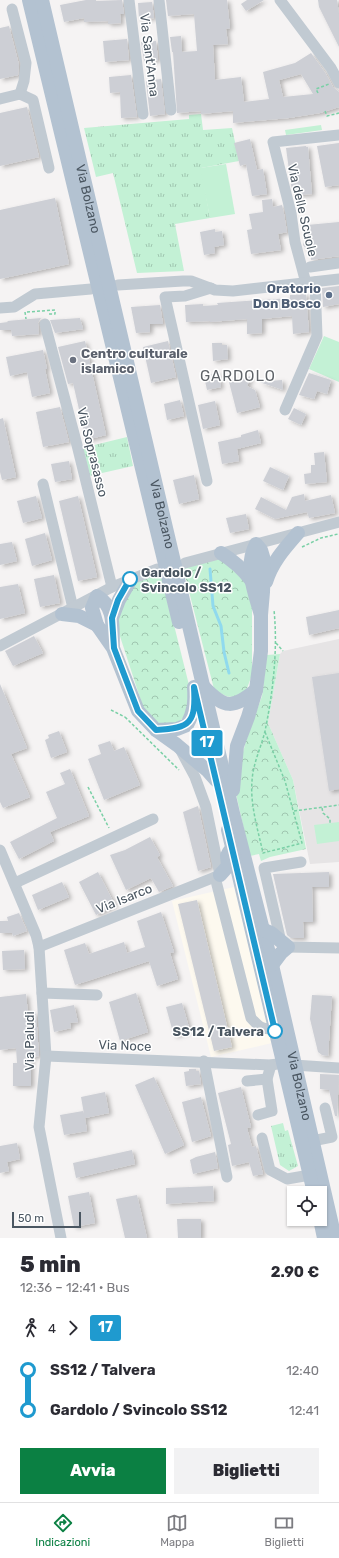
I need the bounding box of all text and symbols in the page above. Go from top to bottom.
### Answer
street label: Via Sant'Anna [137,13,162,98]
street label: Via delle Scuole [285,162,320,258]
street label: Via Bolzano [73,163,104,235]
place label: Oratorio Don Bosco [253,281,321,311]
marker: Oratorio Don Bosco [324,290,334,300]
place label: Centro culturale islamico [81,346,188,376]
marker: Centro culturale islamico [68,355,78,365]
district label: GARDOLO [200,367,276,385]
street label: Via Soprasasso [74,406,111,498]
street label: Via Bolzano [147,478,178,550]
place label: Gardolo / Svincolo SS12 [141,565,232,595]
marker: Gardolo / Svincolo SS12 [122,571,138,587]
line badge: 17 [189,730,225,756]
text: 17 [200,734,214,751]
street label: Via Isarco [94,880,154,916]
street label: Via Paludi [22,1011,37,1071]
marker: SS12 / Talvera [267,1023,283,1039]
place label: SS12 / Talvera [173,1024,264,1039]
street label: Via Noce [98,1037,152,1054]
street label: Via Bolzano [284,1050,315,1122]
map controls [287,1186,327,1226]
button: locate [287,1186,327,1226]
scale bar [12,1210,81,1229]
text: 50 m [18,1212,44,1225]
text: 5 min [20,1251,81,1278]
text: 2.90 € [271,1263,319,1281]
text: 12:36 – 12:41 · Bus [20,1280,130,1295]
icon: walk [20,1317,42,1339]
icon: forward [62,1317,84,1339]
text: 17 [98,1319,113,1336]
text: 4 [48,1321,56,1336]
text: SS12 / Talvera [50,1361,156,1379]
text: 12:40 [286,1363,319,1378]
text: Gardolo / Svincolo SS12 [50,1401,227,1419]
text: 12:41 [289,1403,319,1418]
button: Avvia [20,1448,166,1494]
button: Biglietti [174,1448,319,1494]
tab: Indicazioni [35,1512,90,1549]
tab: Mappa [160,1512,194,1549]
tab: Biglietti [265,1512,304,1549]

